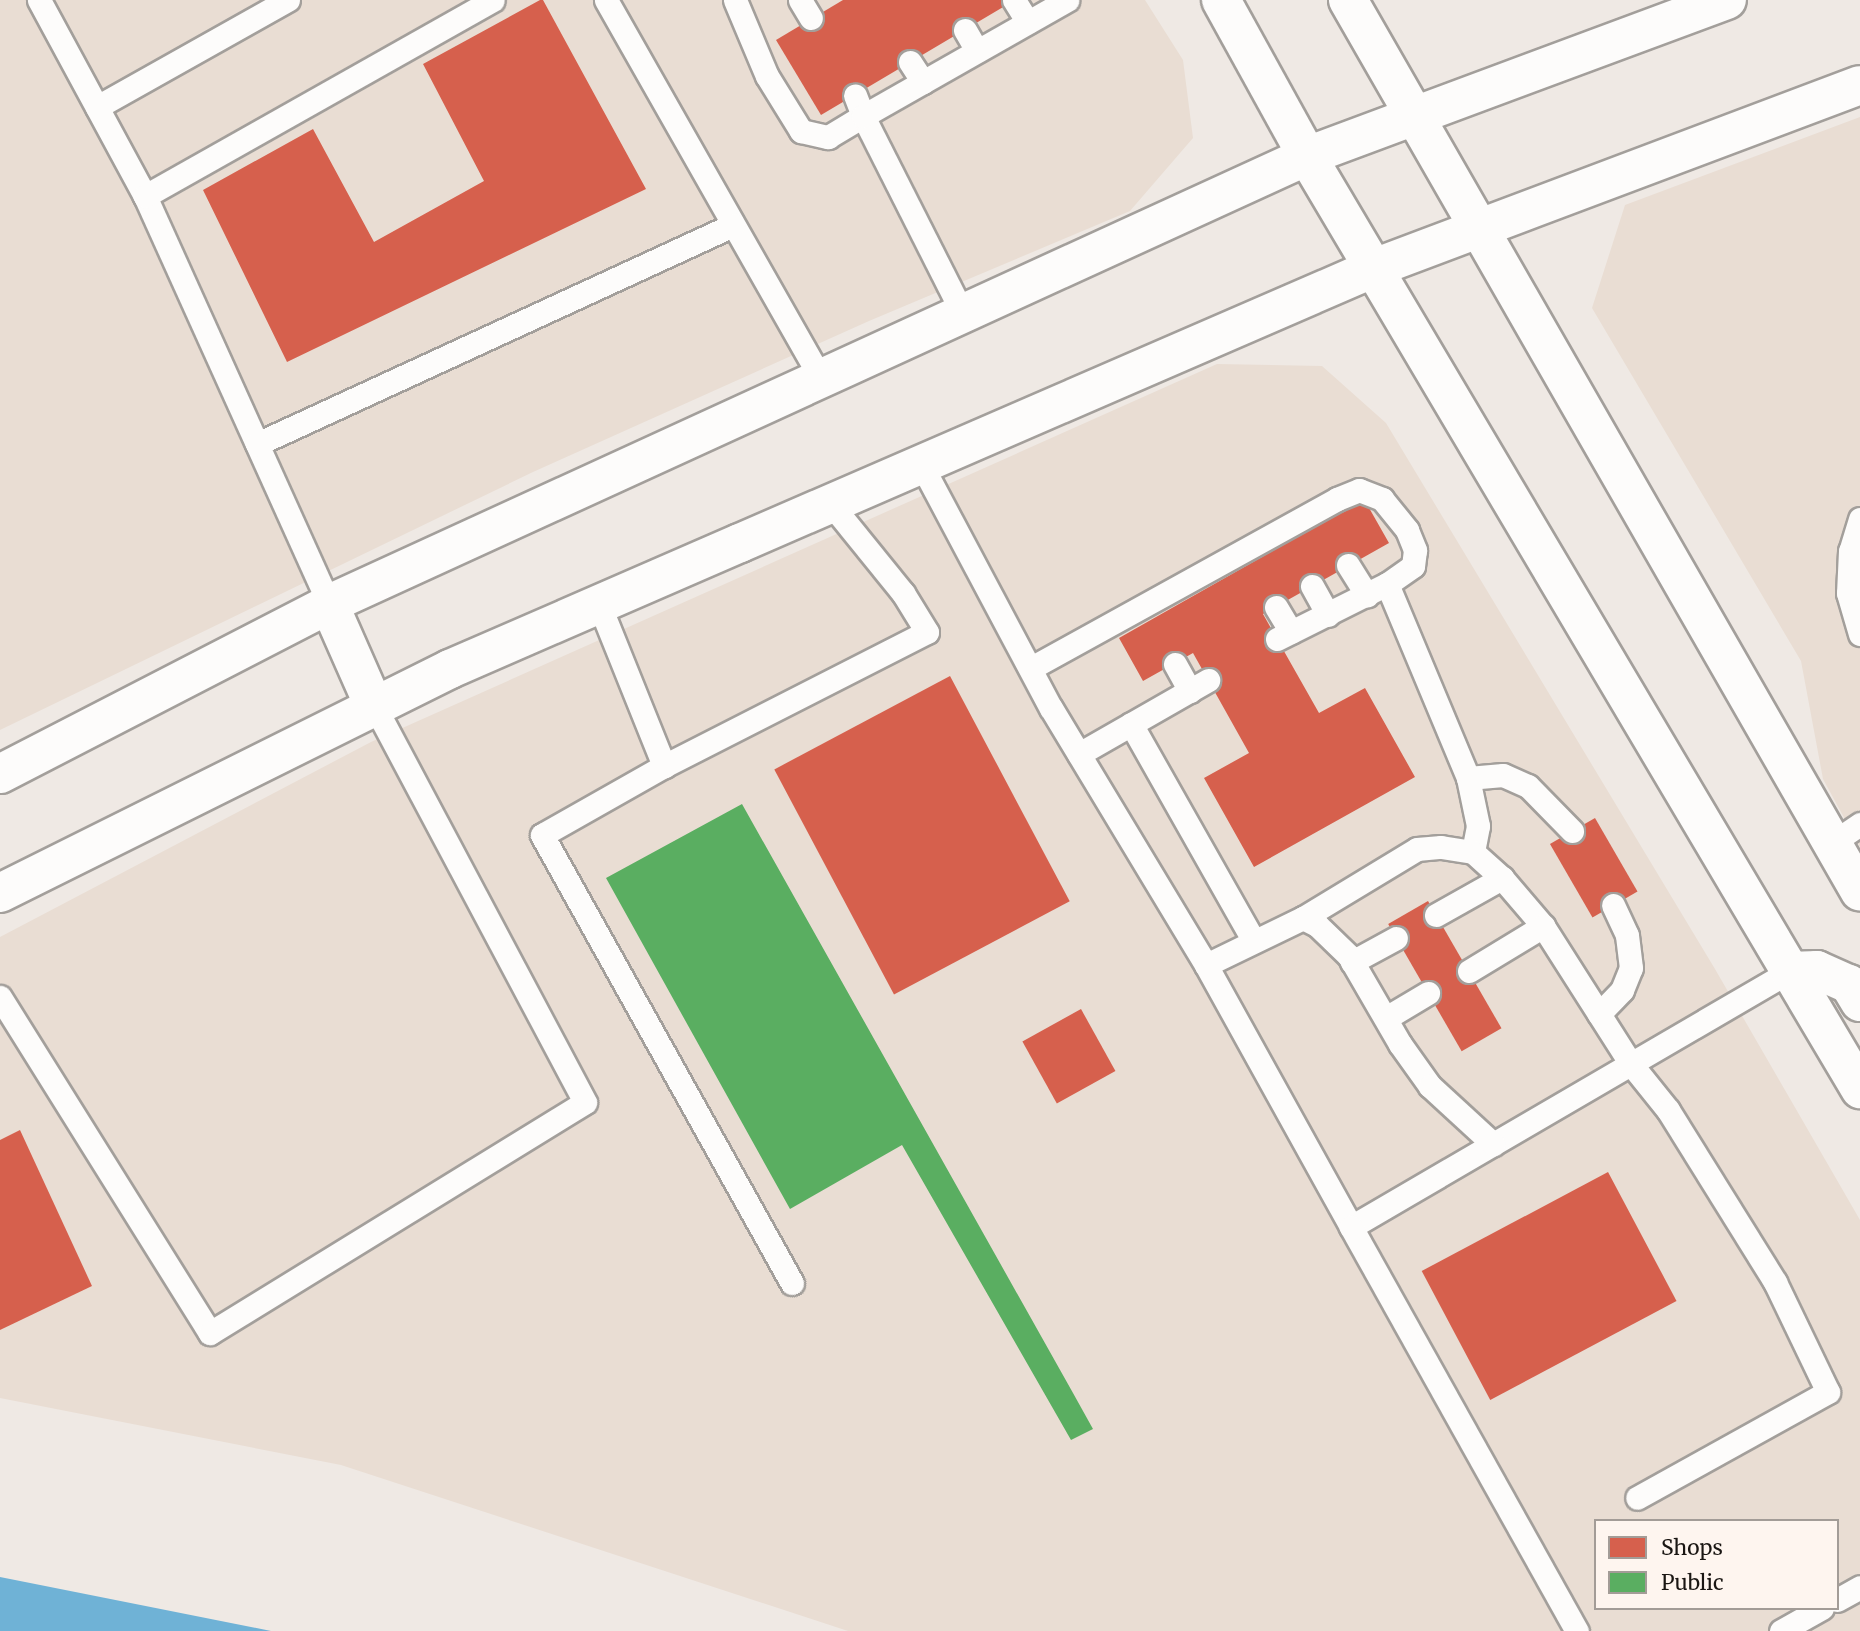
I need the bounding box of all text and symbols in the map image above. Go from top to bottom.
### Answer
legend [1594,1519,1839,1610]
text: Shops [1661,1534,1723,1561]
text: Public [1661,1569,1724,1596]

